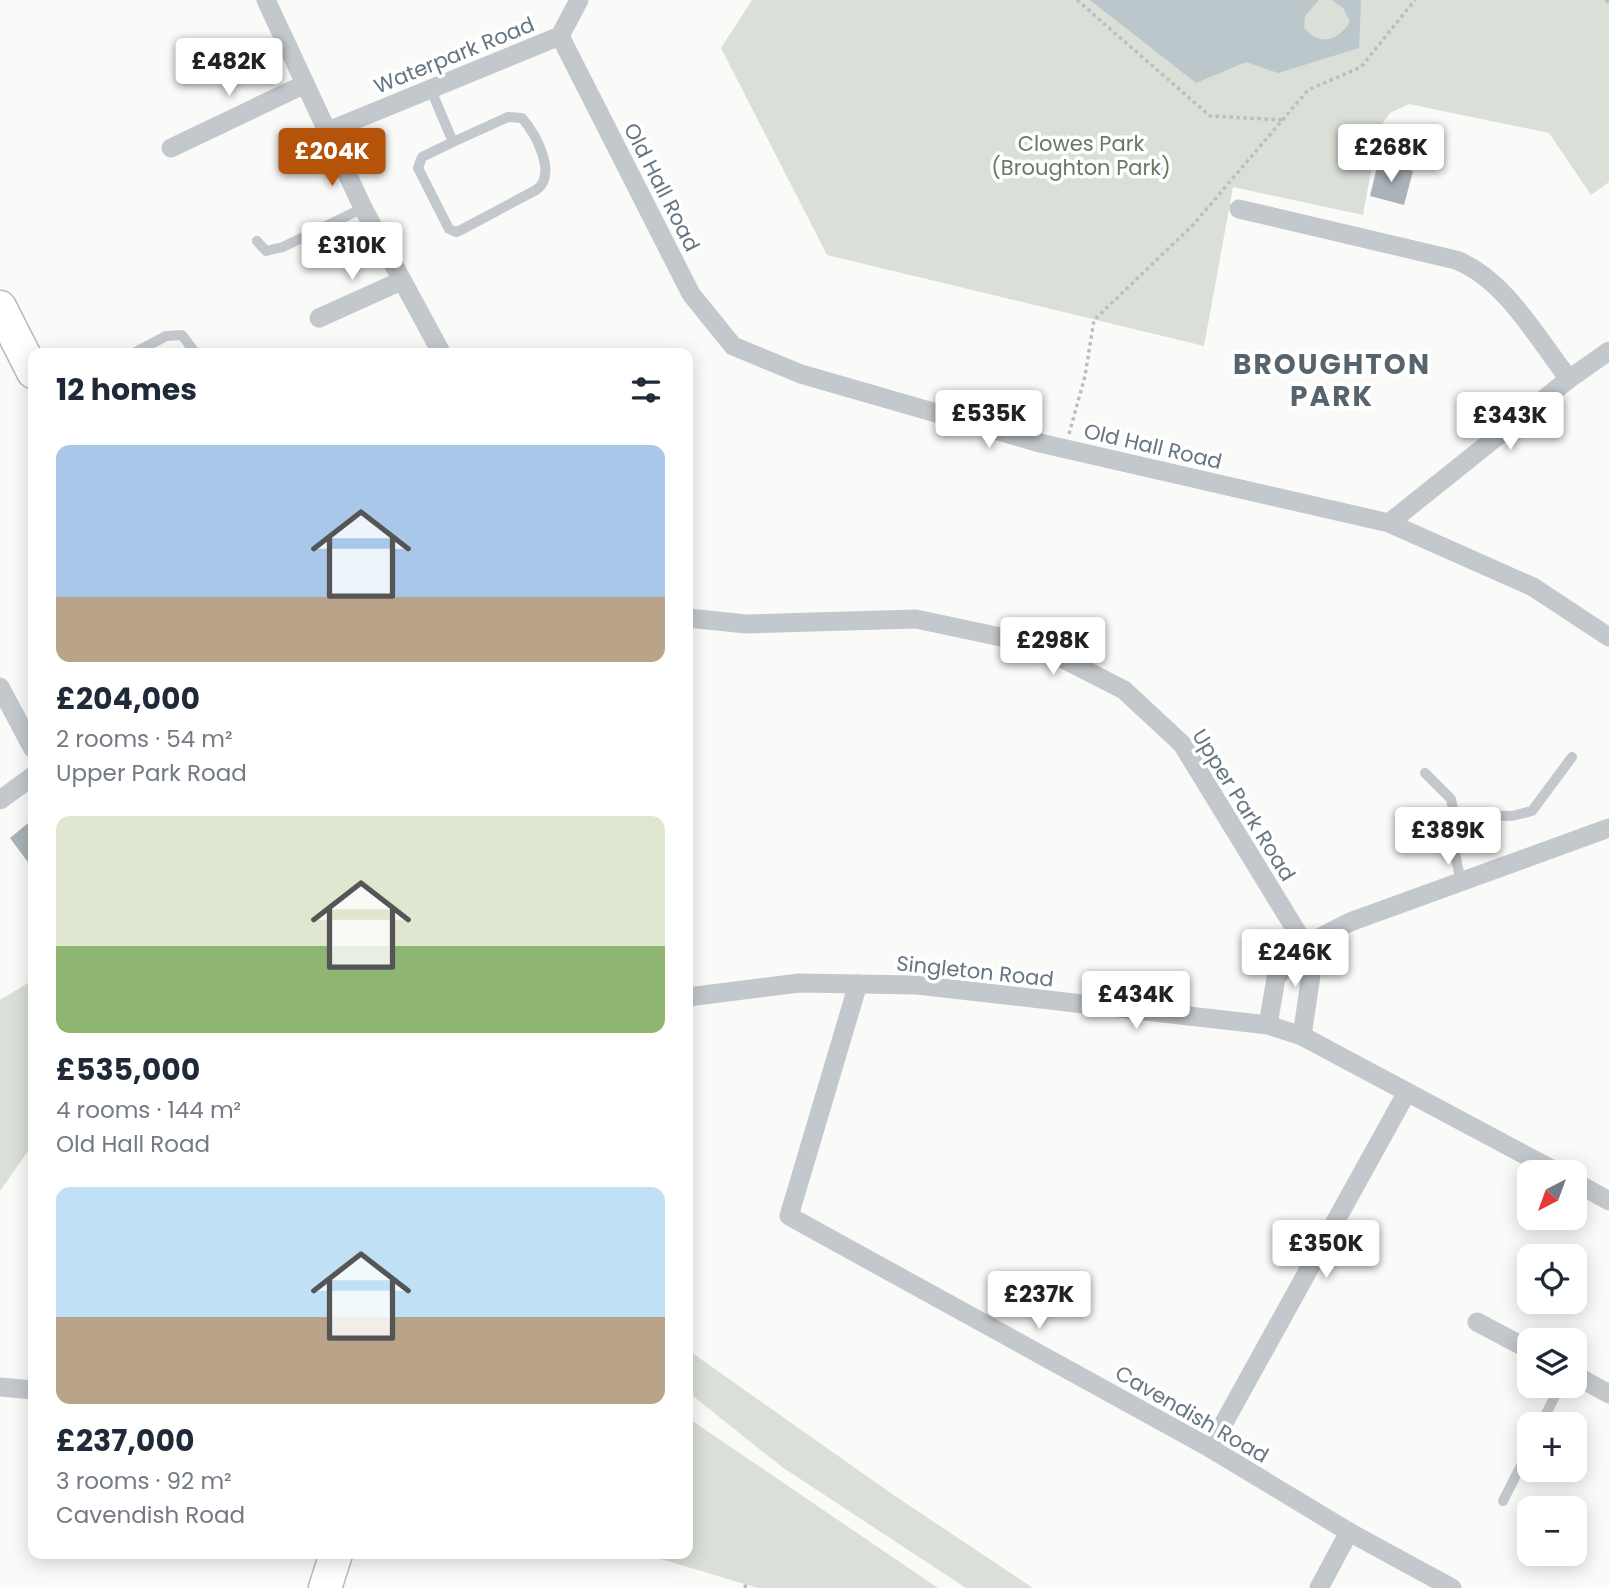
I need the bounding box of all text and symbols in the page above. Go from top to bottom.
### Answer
street label: Waterpark Road [370,10,538,100]
pin: £482K [180,38,278,98]
text: £482K [192,45,266,77]
street label: Old Hall Road [617,118,707,256]
pin: £268K [1342,124,1440,184]
pin: £204K [283,128,381,188]
park label: Clowes Park (Broughton Park) [991,129,1171,182]
text: £268K [1354,131,1428,163]
text: £204K [295,135,369,167]
pin: £310K [303,222,401,282]
text: £310K [318,229,386,261]
district label: BROUGHTON PARK [1233,345,1431,416]
text: 12 homes [56,368,197,411]
icon: filters [627,371,665,409]
pin: £535K [940,391,1038,450]
pin: £343K [1461,392,1559,452]
text: £535K [951,397,1027,429]
text: £343K [1473,399,1547,431]
street label: Old Hall Road [1081,416,1225,476]
icon: home [298,491,424,617]
pin: £298K [1004,618,1102,677]
text: £298K [1016,624,1090,656]
text: £204,000 [56,677,200,720]
text: 2 rooms · 54 m² [56,723,233,755]
street label: Upper Park Road [1186,723,1302,887]
text: Upper Park Road [56,757,247,789]
pin: £389K [1399,808,1497,867]
text: £389K [1411,814,1485,846]
icon: home [298,862,424,988]
pin: £246K [1246,930,1344,989]
text: £246K [1258,936,1332,968]
street label: Singleton Road [895,948,1055,994]
pin: £434K [1087,972,1185,1031]
text: £434K [1098,978,1174,1010]
text: £535,000 [56,1048,200,1091]
text: 4 rooms · 144 m² [56,1094,241,1126]
text: Old Hall Road [56,1128,210,1160]
north arrow [1517,1160,1587,1230]
map controls [1517,1160,1587,1566]
pin: £350K [1277,1220,1375,1280]
text: £350K [1288,1227,1364,1259]
icon: home [298,1233,424,1359]
button: locate [1517,1244,1587,1314]
pin: £237K [990,1272,1088,1331]
text: £237K [1004,1278,1074,1310]
button: layers [1517,1328,1587,1398]
street label: Cavendish Road [1110,1358,1274,1470]
button: + [1517,1412,1587,1482]
text: £237,000 [56,1419,195,1462]
text: 3 rooms · 92 m² [56,1465,232,1497]
button: − [1517,1496,1587,1566]
text: Cavendish Road [56,1499,245,1531]

